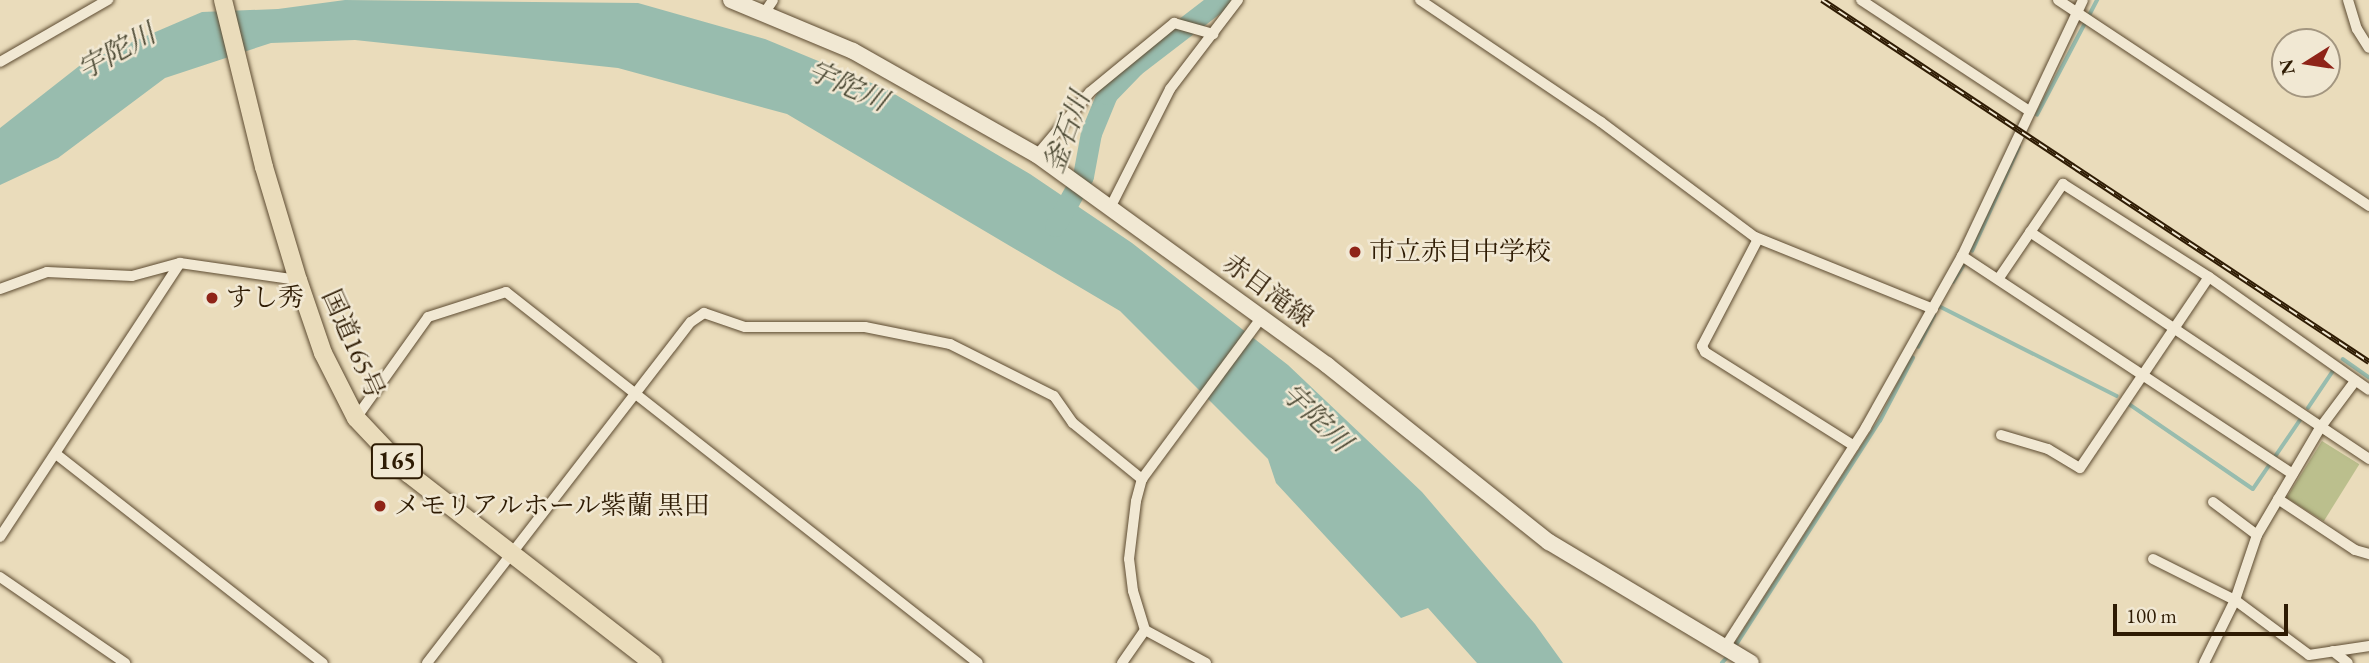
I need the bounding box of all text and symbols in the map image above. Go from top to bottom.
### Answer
water label: 宇陀川 [71,16,161,86]
north arrow [2271,28,2341,98]
water label: 宇陀川 [803,53,893,117]
text: N [2273,57,2301,77]
water label: 釜石川 [1036,87,1096,177]
place label: 市立赤目中学校 [1369,236,1551,268]
marker: 市立赤目中学校 [1347,244,1363,260]
street label: 赤目滝線 [1217,248,1319,334]
place label: すし秀 [226,282,304,314]
street label: 国道165号 [315,285,391,403]
marker: すし秀 [204,290,220,306]
water label: 宇陀川 [1275,376,1359,458]
road number: 165 [371,440,423,482]
place label: メモリアルホール紫蘭 黒田 [394,490,711,522]
marker: メモリアルホール紫蘭 黒田 [372,498,388,514]
scale bar [2117,590,2292,634]
text: 100 m [2126,602,2177,629]

